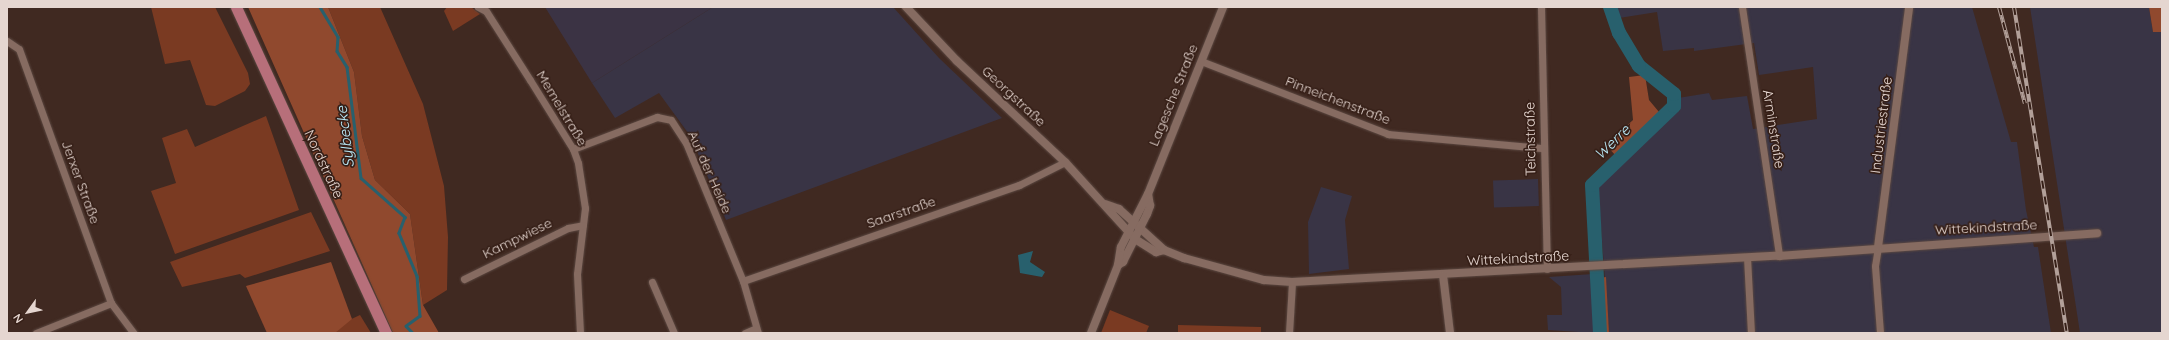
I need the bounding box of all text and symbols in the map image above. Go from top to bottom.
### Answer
street label: Lagesche Straße [1145,42,1201,148]
street label: Georgstraße [979,62,1049,130]
street label: Memelstraße [533,67,591,149]
street label: Pinneichenstraße [1283,72,1393,128]
street label: Industriestraße [1867,76,1895,174]
street label: Arminstraße [1759,88,1789,170]
street label: Teichstraße [1521,102,1539,176]
water label: Sylbecke [332,105,358,169]
water label: Werre [1590,121,1634,163]
street label: Nordstraße [301,127,347,201]
street label: Auf der Heide [684,128,736,216]
street label: Jerxer Straße [58,138,104,226]
street label: Saarstraße [864,192,938,232]
street label: Kampwiese [480,214,554,262]
street label: Wittekindstraße [1934,216,2038,238]
street label: Wittekindstraße [1466,247,1570,269]
north arrow [8,292,48,332]
text: N [10,311,26,326]

